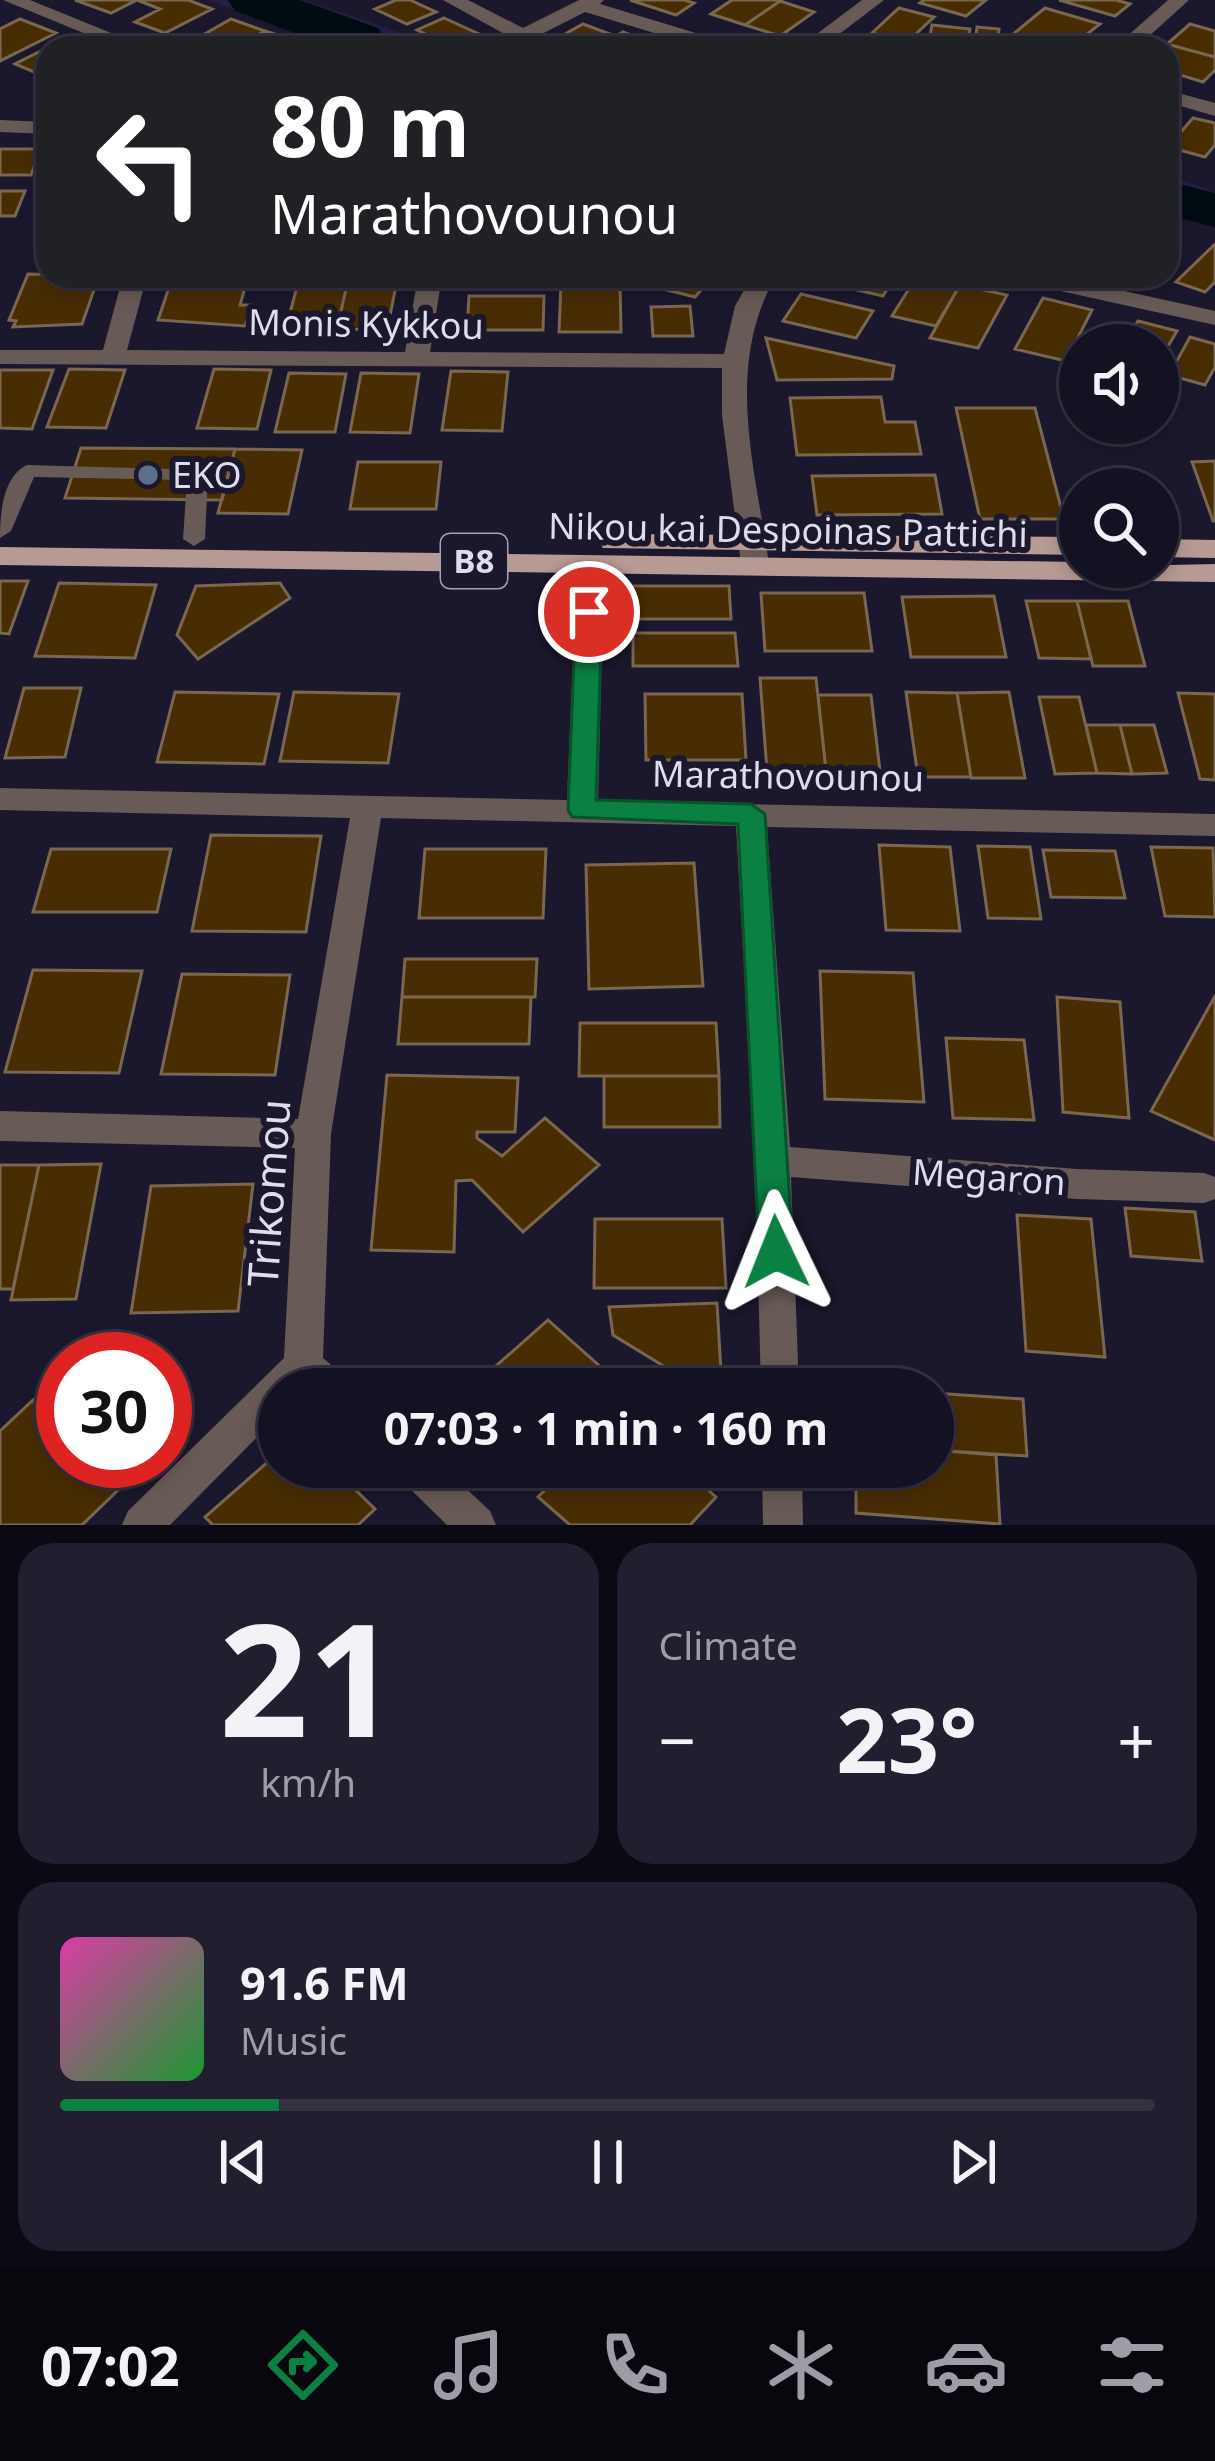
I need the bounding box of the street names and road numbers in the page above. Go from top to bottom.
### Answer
street label: Monis Kykkou [248,297,484,350]
street label: Nikou kai Despoinas Pattichi [548,501,1028,558]
road number: B8 [441,534,507,588]
street label: Marathovounou [652,749,924,802]
street label: Trikomou [233,1097,302,1289]
street label: Megaron [911,1147,1067,1206]

